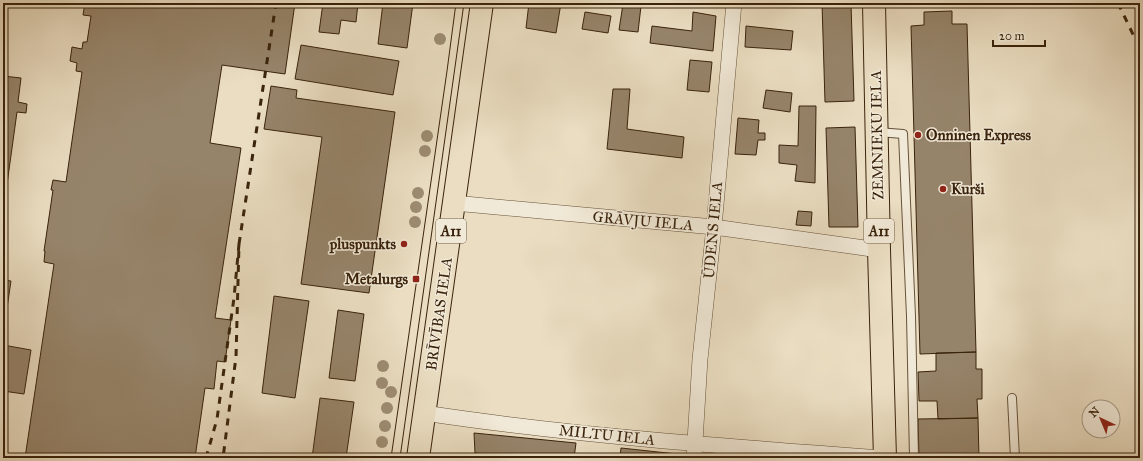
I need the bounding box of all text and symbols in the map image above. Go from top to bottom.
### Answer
scale bar [993,22,1045,48]
text: 20 m [999,29,1025,43]
street label: ZEMNIEKU IELA [867,70,887,200]
place label: Onninen Express [926,126,1032,145]
marker: Onninen Express [913,130,923,140]
place label: Kurši [951,180,985,198]
street label: ŪDENS IELA [700,181,726,279]
marker: Kurši [938,184,948,194]
street label: GRĀVJU IELA [592,208,694,235]
road number: A11 [436,219,466,243]
road number: A11 [864,219,894,243]
place label: pluspunkts [329,235,397,254]
marker: pluspunkts [399,239,409,249]
street label: BRĪVĪBAS IELA [422,256,456,372]
place label: Metalurgs [345,270,409,289]
marker: Metalurgs [411,274,421,284]
north arrow [1081,399,1121,439]
text: N [1087,404,1103,420]
street label: MILTU IELA [558,421,656,449]

